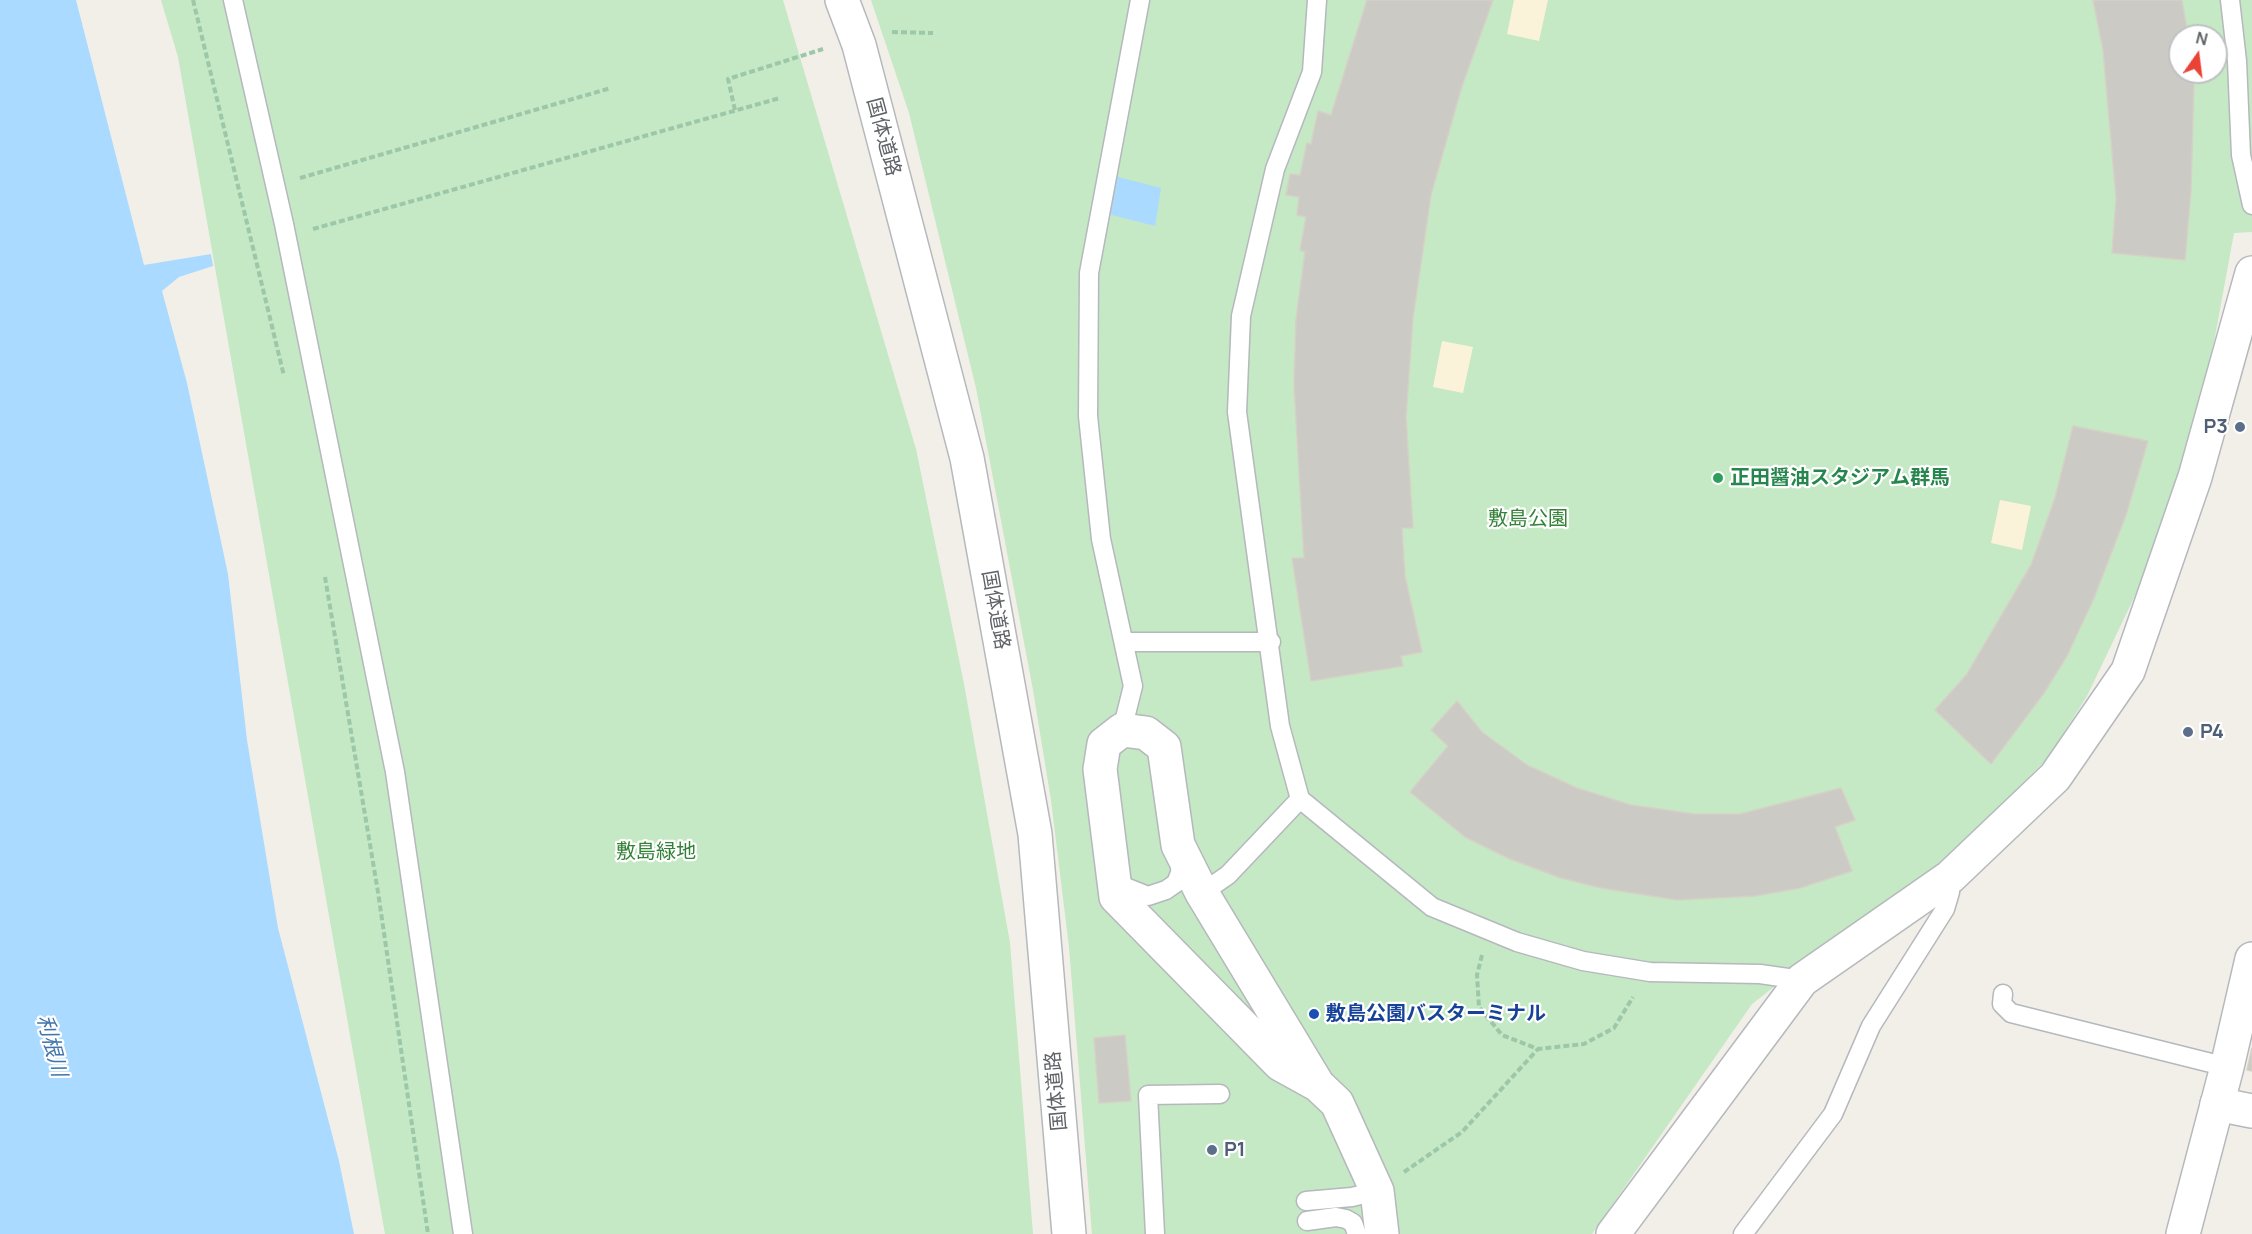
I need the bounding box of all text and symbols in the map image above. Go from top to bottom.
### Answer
north arrow [2168,24,2228,84]
text: N [2194,26,2210,51]
street label: 国体道路 [861,95,905,179]
place label: P3 [2204,415,2228,439]
marker: P3 [2233,420,2247,434]
place label: 正田醤油スタジアム群馬 [1730,466,1950,490]
marker: 正田醤油スタジアム群馬 [1711,471,1725,485]
park label: 敷島公園 [1488,507,1568,531]
street label: 国体道路 [976,569,1014,651]
place label: P4 [2200,720,2224,744]
marker: P4 [2181,725,2195,739]
park label: 敷島緑地 [616,840,696,864]
place label: 敷島公園バスターミナル [1326,1002,1546,1026]
marker: 敷島公園バスターミナル [1307,1007,1321,1021]
water label: 利根川 [31,1012,71,1080]
street label: 国体道路 [1042,1050,1072,1132]
place label: P1 [1224,1138,1246,1162]
marker: P1 [1205,1143,1219,1157]

